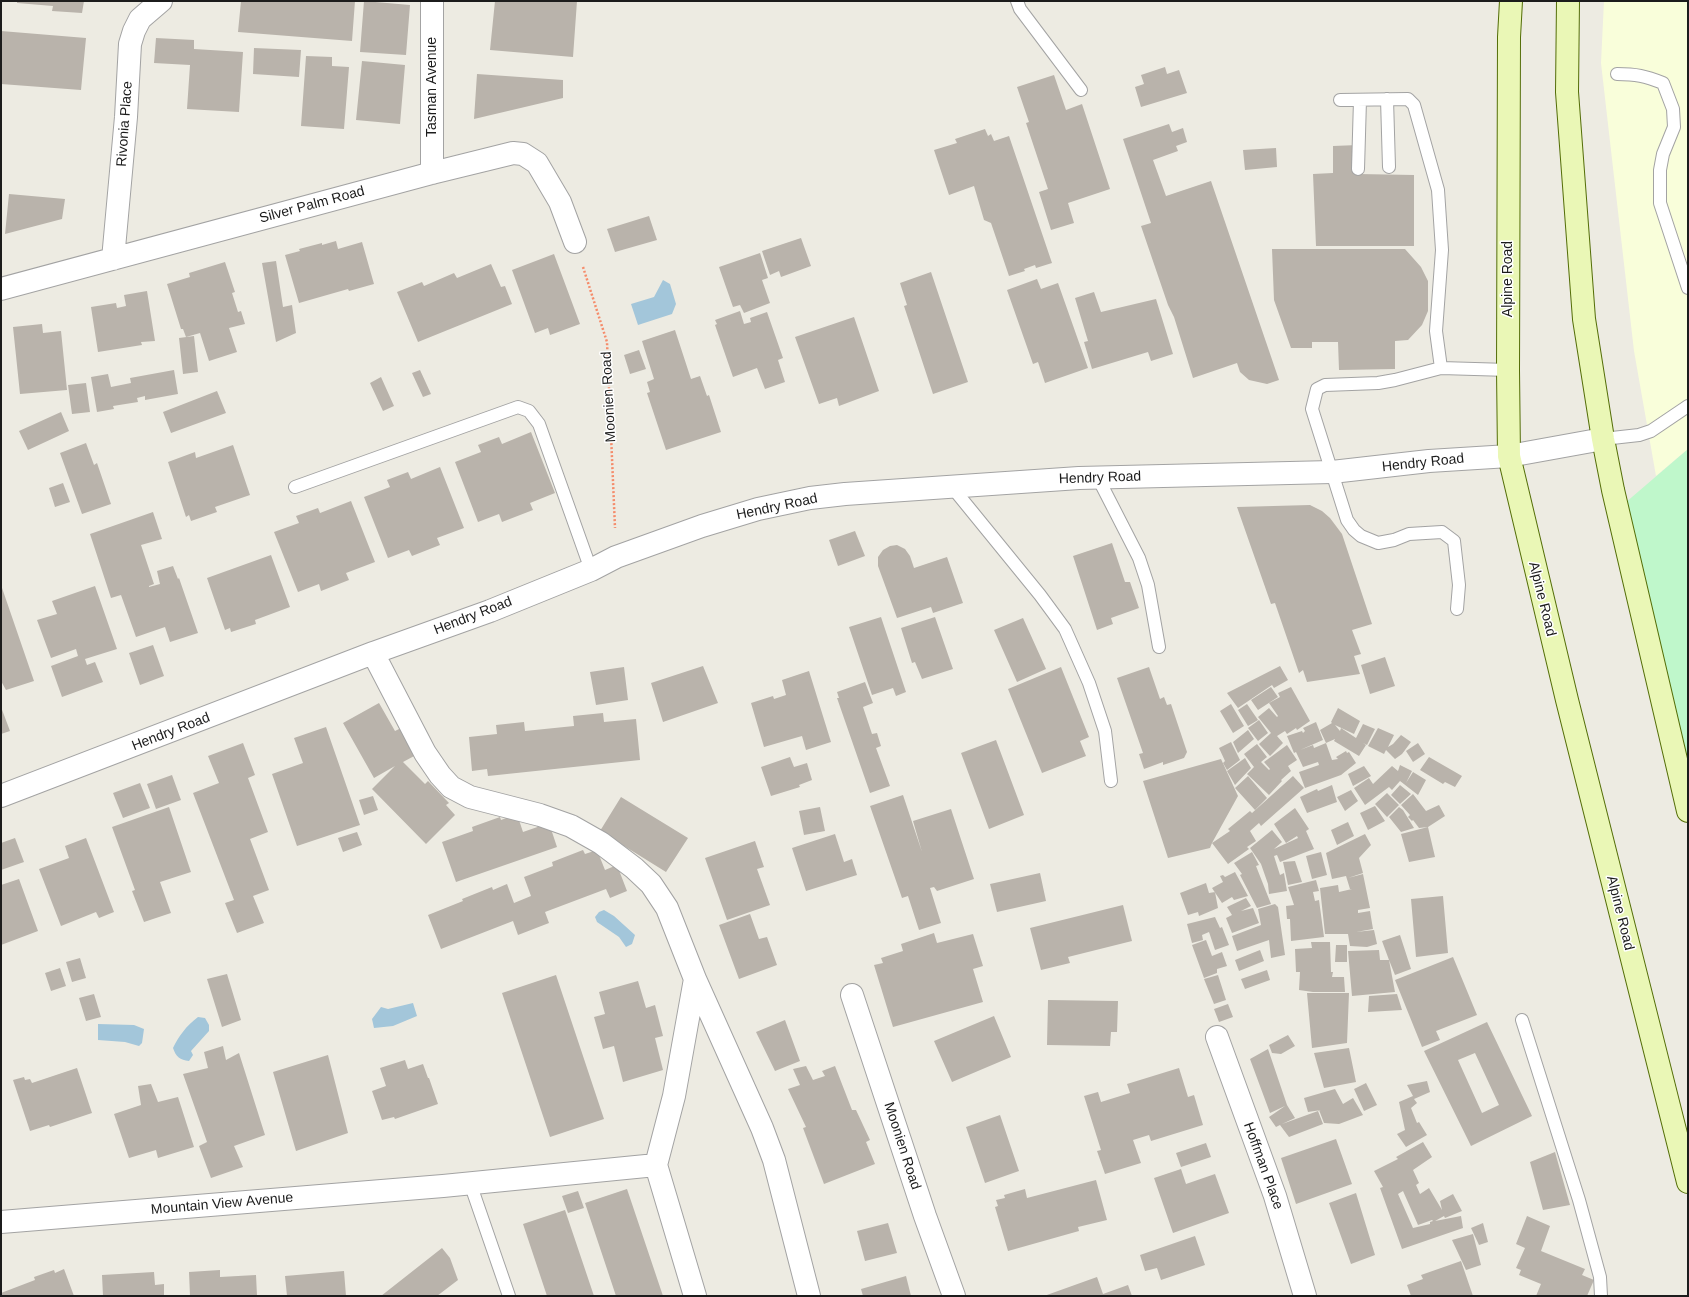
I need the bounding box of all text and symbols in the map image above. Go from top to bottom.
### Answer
street label: Tasman Avenue [424,37,440,137]
street label: Rivonia Place [114,81,136,167]
street label: Silver Palm Road [258,183,366,227]
street label: Alpine Road [1500,241,1516,317]
street label: Moonien Road [598,351,620,443]
street label: Hendry Road [1381,450,1465,476]
street label: Hendry Road [1058,468,1142,488]
street label: Hendry Road [735,490,819,524]
street label: Alpine Road [1525,560,1559,638]
street label: Hendry Road [431,593,515,639]
street label: Hendry Road [129,709,213,755]
street label: Alpine Road [1603,874,1637,952]
street label: Moonien Road [880,1100,924,1192]
street label: Hoffman Place [1239,1120,1287,1212]
street label: Mountain View Avenue [150,1189,294,1219]

